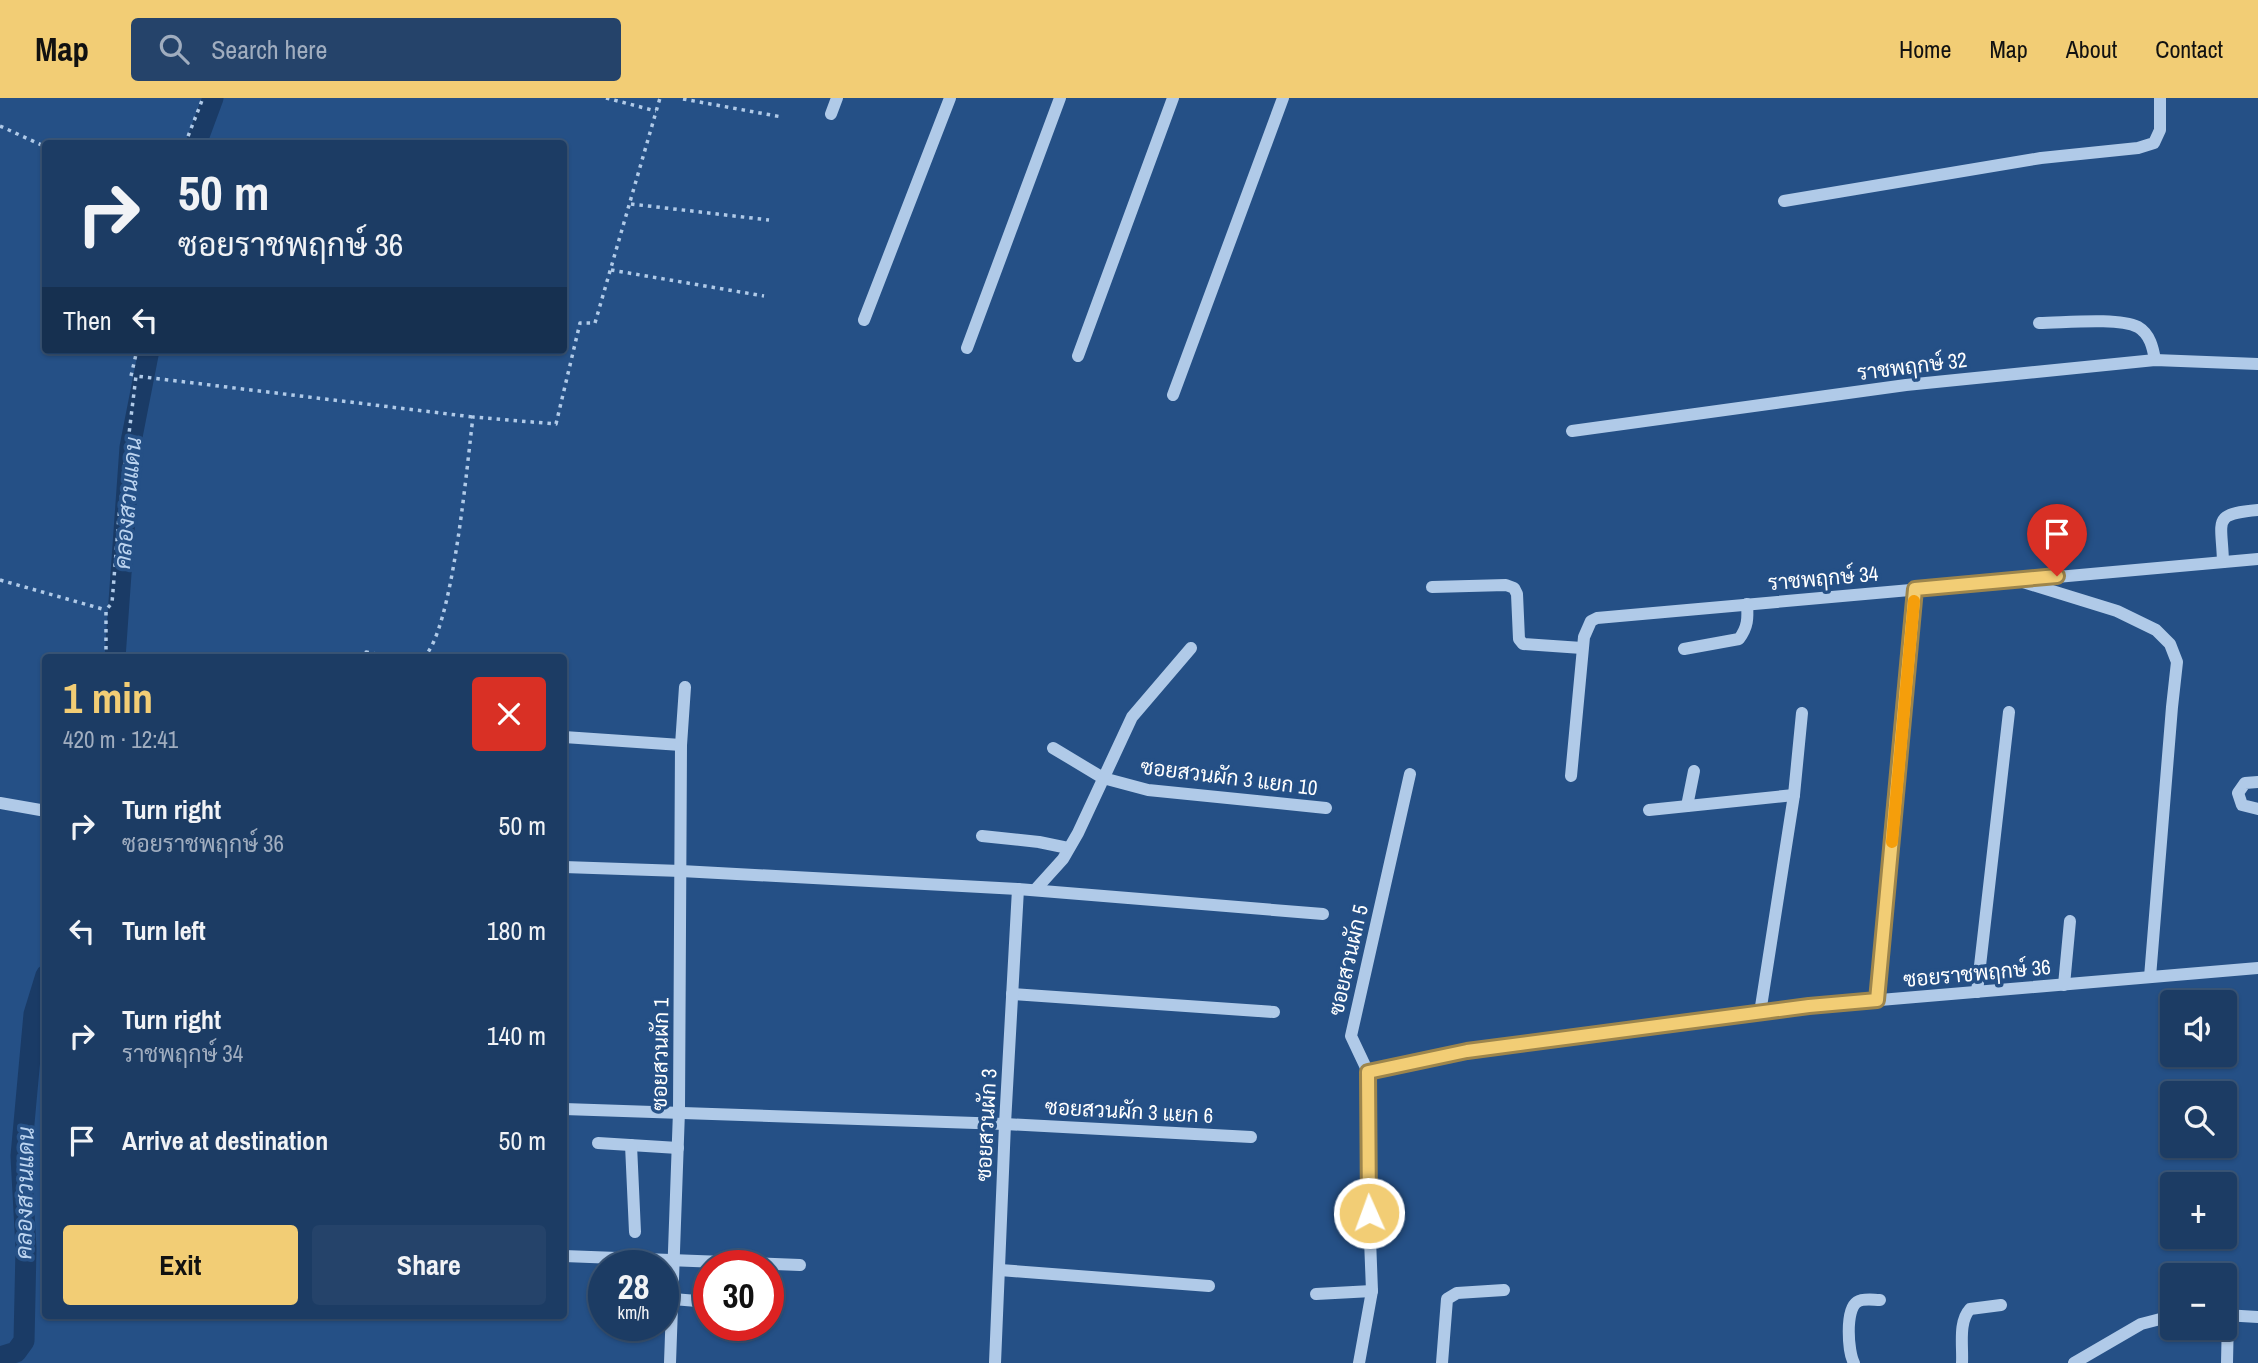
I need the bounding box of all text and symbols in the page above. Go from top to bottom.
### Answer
search box [131,18,621,81]
text: Map [35,27,89,71]
icon: search [155,30,193,68]
text: Search here [211,32,327,67]
text: Home [1899,33,1951,65]
text: Map [1989,33,2028,65]
text: About [2066,33,2117,65]
text: Contact [2155,33,2223,65]
text: 50 m [178,159,270,225]
icon: right [63,168,154,259]
text: ซอยราชพฤกษ์ 36 [178,223,403,266]
icon: left [126,301,164,339]
text: Then [63,303,112,338]
street label: ราชพฤกษ์ 32 [1855,345,1969,387]
water label: คลองสวนแดน [106,435,148,570]
pin [2027,504,2087,576]
icon: arrive [2038,515,2076,553]
street label: ราชพฤกษ์ 34 [1767,559,1880,597]
text: 1 min [63,670,153,726]
button: close [472,677,546,751]
text: 420 m · 12:41 [63,724,178,755]
street label: ซอยสวนผัก 3 แยก 10 [1139,752,1319,802]
text: Turn right [122,792,221,827]
icon: right [63,807,101,845]
text: 50 m [499,808,546,843]
text: ซอยราชพฤกษ์ 36 [122,828,284,859]
street label: ซอยสวนผัก 5 [1321,902,1375,1018]
icon: left [63,912,101,950]
text: Turn left [122,913,206,948]
text: 180 m [487,913,546,948]
street label: ซอยราชพฤกษ์ 36 [1902,952,2052,994]
map controls [2160,990,2237,1340]
button: sound [2160,990,2237,1067]
street label: ซอยสวนผัก 1 [645,997,675,1111]
text: Turn right [122,1002,221,1037]
icon: right [63,1017,101,1055]
text: 140 m [487,1018,546,1053]
text: ราชพฤกษ์ 34 [122,1038,243,1069]
street label: ซอยสวนผัก 3 [969,1068,1003,1182]
button: search [2160,1081,2237,1158]
street label: ซอยสวนผัก 3 แยก 6 [1044,1092,1214,1130]
icon: arrive [63,1122,101,1160]
text: Arrive at destination [122,1123,328,1158]
text: 50 m [499,1123,546,1158]
water label: คลองสวนแดน [7,1126,41,1260]
button: + [2160,1172,2237,1249]
position arrow [1332,1176,1406,1250]
button: Exit [63,1225,298,1305]
button: Share [312,1225,546,1305]
speed limit sign: 30 [693,1250,784,1341]
text: 28 [618,1263,649,1310]
button: − [2160,1263,2237,1340]
text: km/h [618,1300,650,1325]

